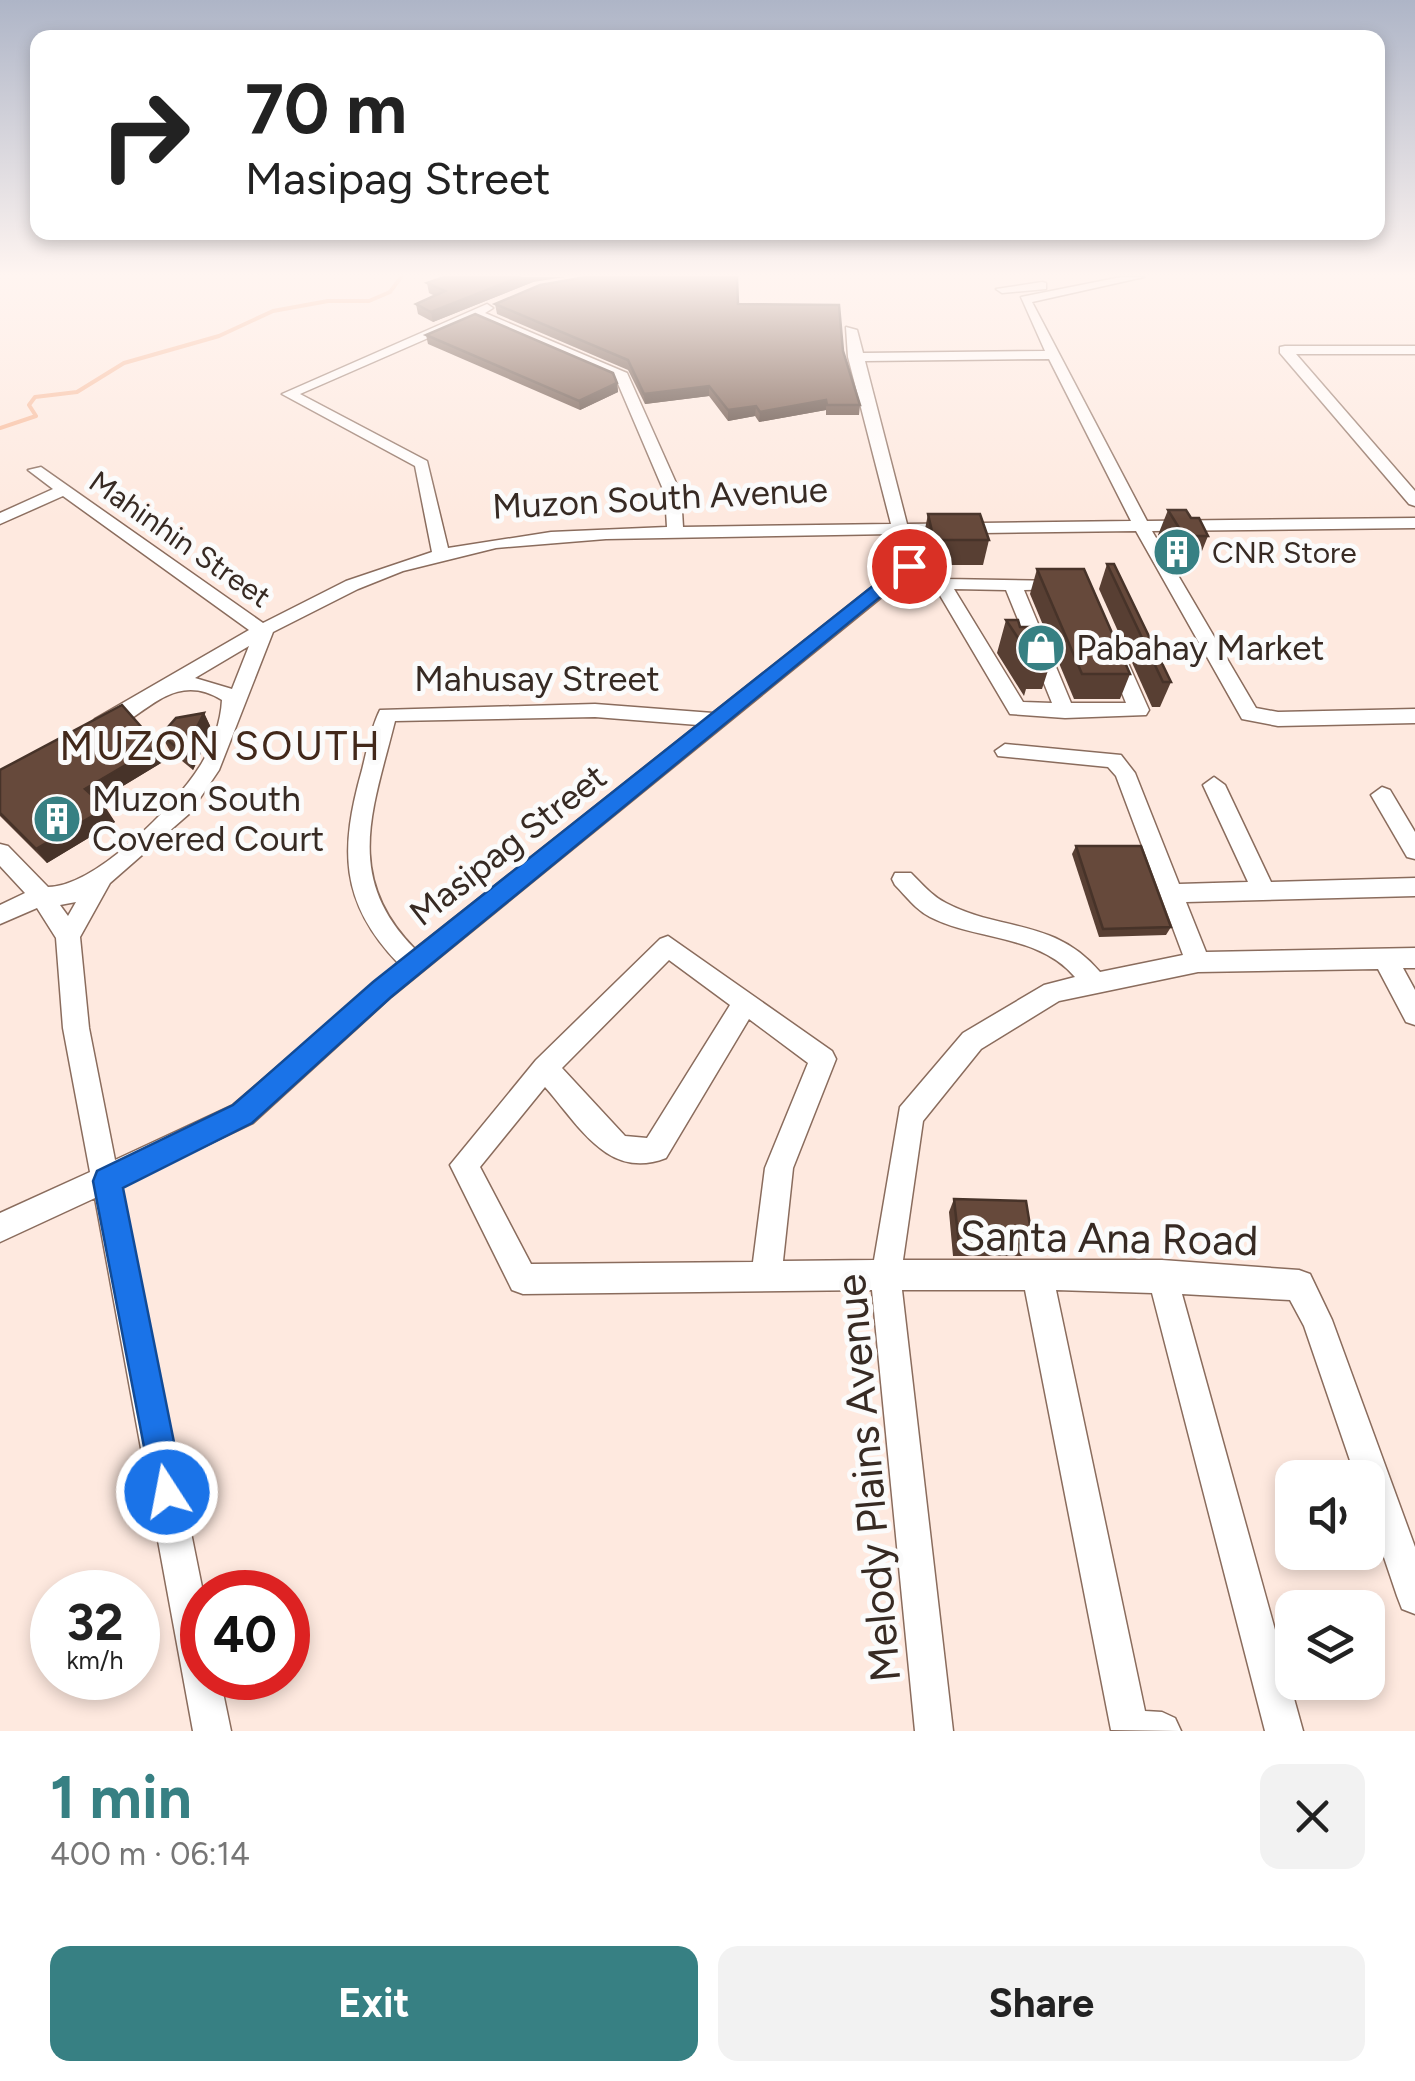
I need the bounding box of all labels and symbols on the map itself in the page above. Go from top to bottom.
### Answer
street label: Mahinhin Street [82,463,278,615]
street label: Muzon South Avenue [491,468,829,528]
pin [867,524,952,609]
building icon: CNR Store [1151,526,1203,578]
place label: CNR Store [1212,534,1357,571]
shop icon: Pabahay Market [1015,622,1067,674]
place label: Pabahay Market [1076,627,1325,669]
street label: Mahusay Street [414,658,660,700]
district label: MUZON SOUTH [60,722,382,770]
street label: Masipag Street [401,755,615,935]
place label: Muzon South Covered Court [92,778,324,860]
building icon: Muzon South Covered Court [31,793,83,845]
street label: Santa Ana Road [959,1210,1259,1266]
street label: Melody Plains Avenue [825,1272,911,1684]
position arrow [115,1440,219,1544]
speed limit sign: 40 [180,1570,310,1700]

